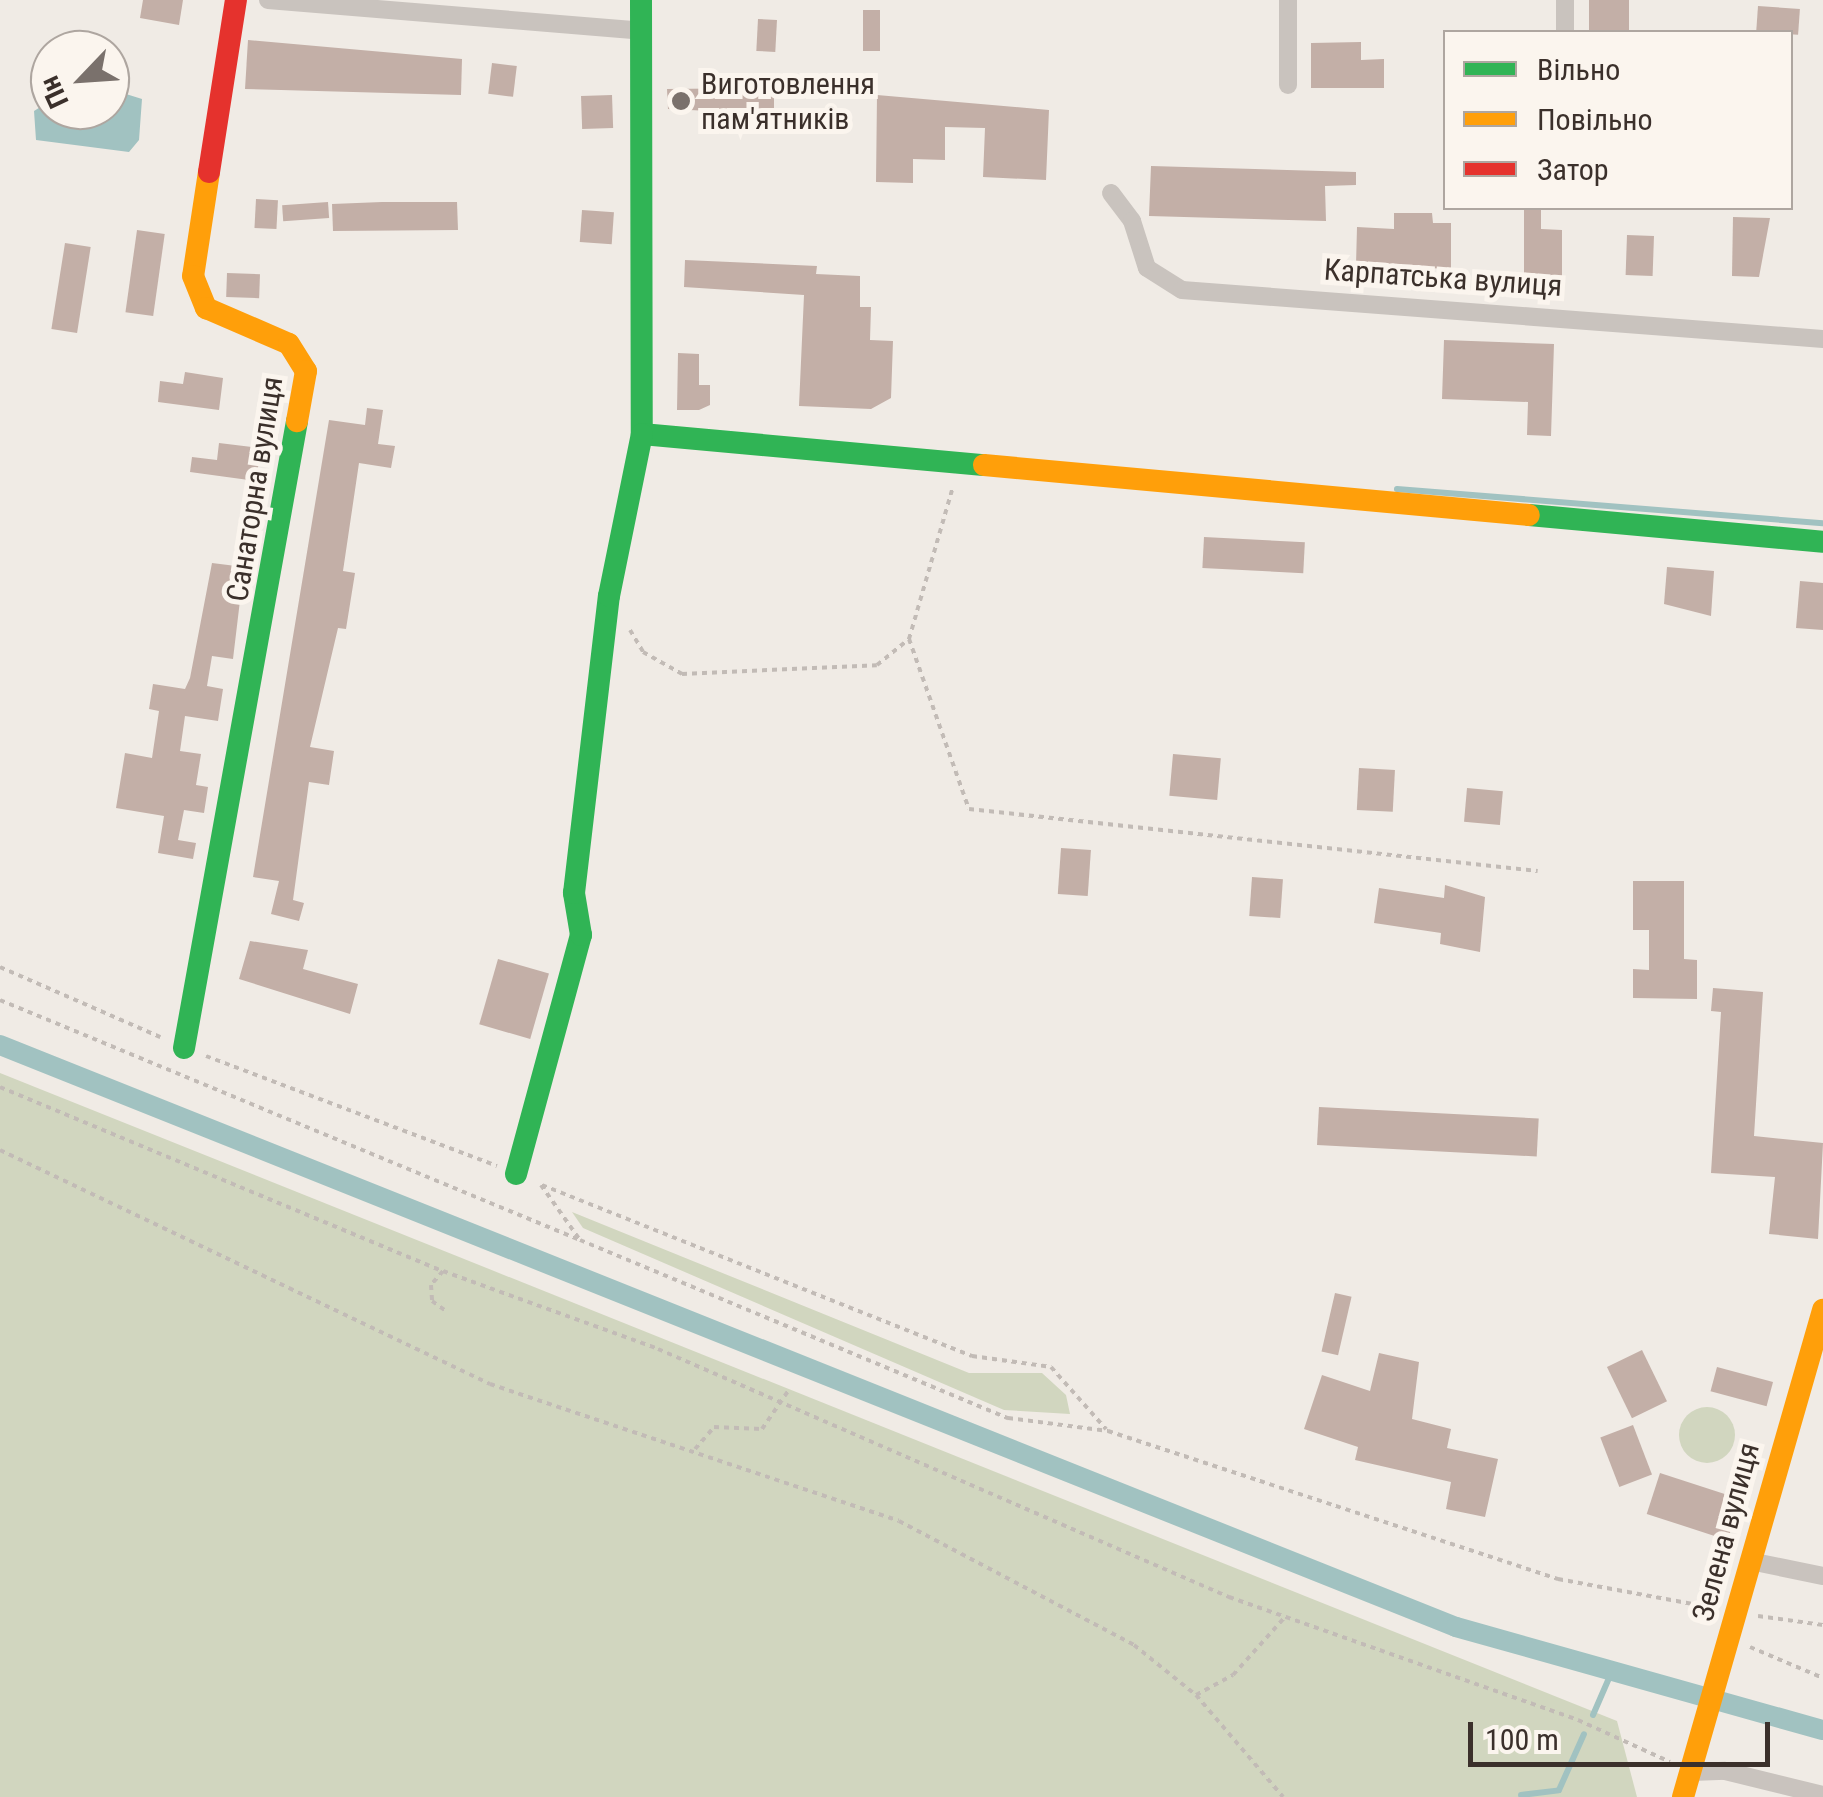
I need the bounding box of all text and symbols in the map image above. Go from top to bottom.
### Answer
north arrow [30,30,130,130]
legend [1443,30,1793,210]
text: Вільно [1537,52,1620,87]
place label: Виготовлення пам'ятників [701,66,875,136]
text: Пн [33,71,76,113]
marker: Виготовлення пам'ятників [670,90,692,112]
text: Повільно [1537,102,1653,137]
text: Затор [1537,152,1609,187]
street label: Карпатська вулиця [1323,252,1563,304]
street label: Санаторна вулиця [219,374,291,604]
street label: Зелена вулиця [1685,1439,1767,1625]
scale bar [1473,1702,1776,1764]
text: 100 m [1485,1722,1559,1757]

